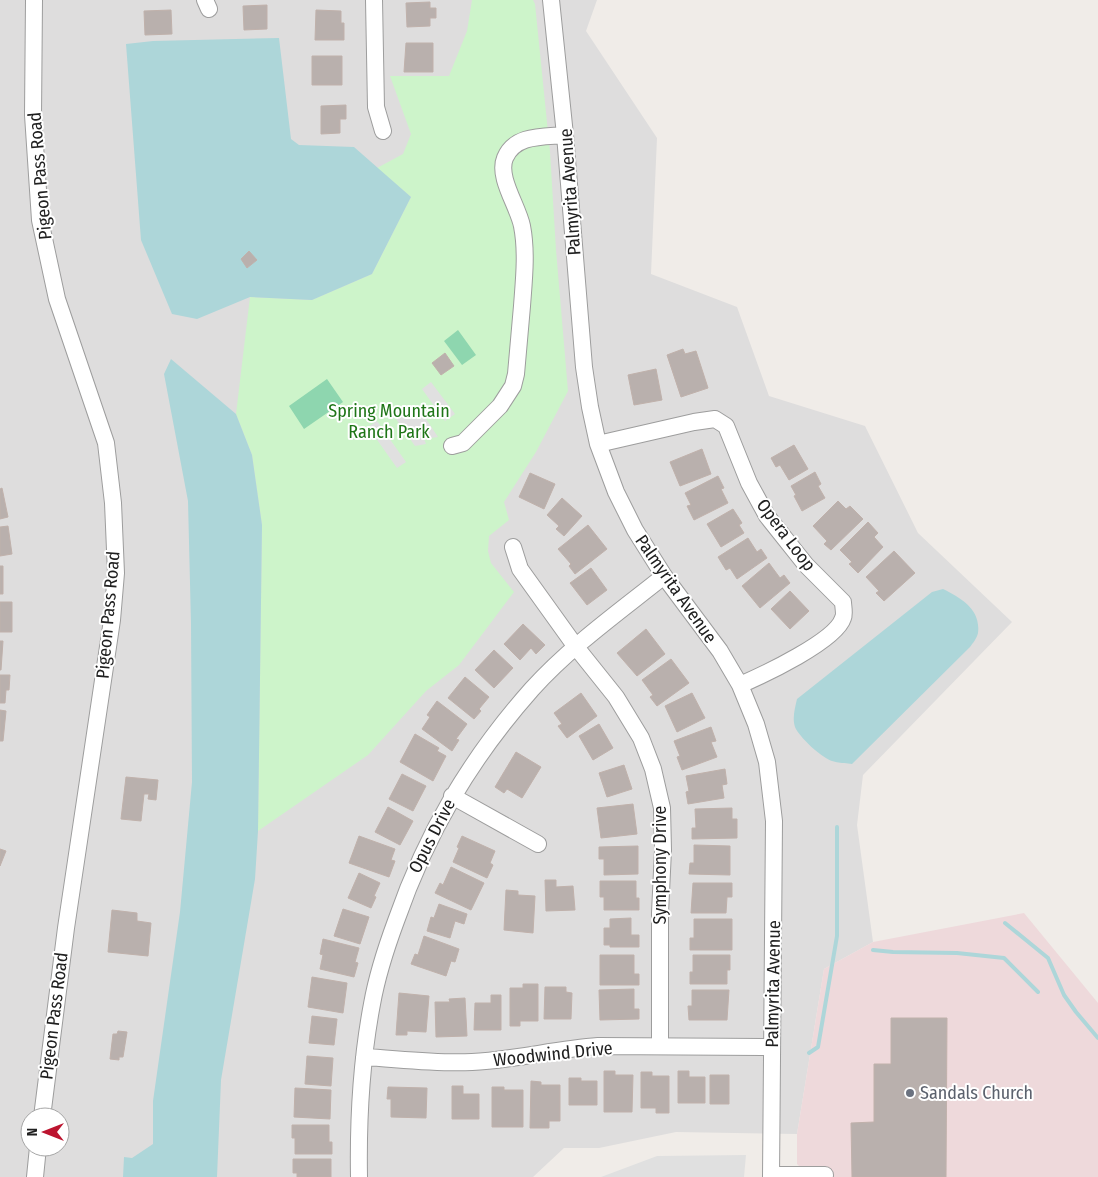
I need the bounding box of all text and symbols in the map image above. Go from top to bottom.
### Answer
street label: Pigeon Pass Road [23,111,57,241]
street label: Palmyrita Avenue [555,128,585,256]
park label: Spring Mountain Ranch Park [328,400,450,443]
street label: Opera Loop [752,495,820,575]
street label: Palmyrita Avenue [630,531,722,648]
street label: Pigeon Pass Road [91,550,125,680]
street label: Opus Drive [404,795,460,877]
street label: Symphony Drive [649,805,671,924]
street label: Palmyrita Avenue [761,920,785,1048]
street label: Pigeon Pass Road [35,951,73,1081]
street label: Woodwind Drive [492,1037,614,1071]
place label: Sandals Church [920,1082,1033,1104]
marker: Sandals Church [904,1087,916,1099]
north arrow [20,1107,70,1157]
text: N [24,1128,41,1136]

